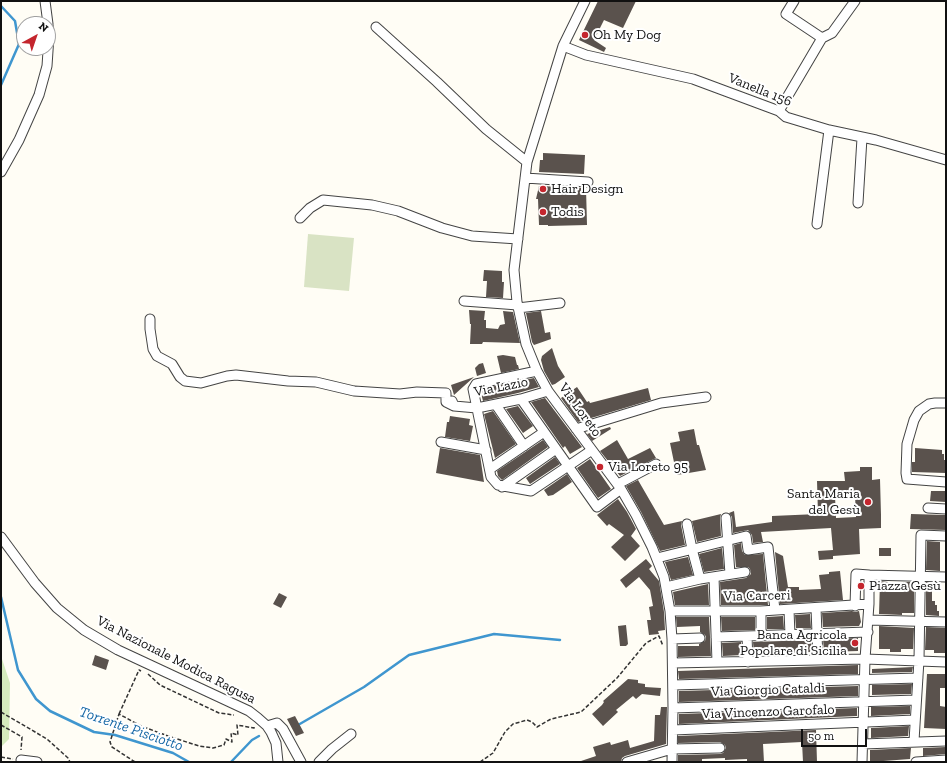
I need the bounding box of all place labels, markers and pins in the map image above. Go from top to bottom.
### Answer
place label: Oh My Dog [593,27,661,43]
marker: Oh My Dog [580,30,590,40]
place label: Hair Design [551,181,623,197]
marker: Hair Design [538,184,548,194]
place label: Todis [551,204,584,220]
marker: Todis [538,207,548,217]
place label: Via Loreto 95 [608,459,688,475]
marker: Via Loreto 95 [595,462,605,472]
place label: Santa Maria del Gesù [787,486,860,518]
marker: Santa Maria del Gesù [863,497,873,507]
place label: Piazza Gesù [869,578,941,594]
marker: Piazza Gesù [856,581,866,591]
place label: Banca Agricola Popolare di Sicilia [740,627,847,660]
marker: Banca Agricola Popolare di Sicilia [850,638,860,648]

